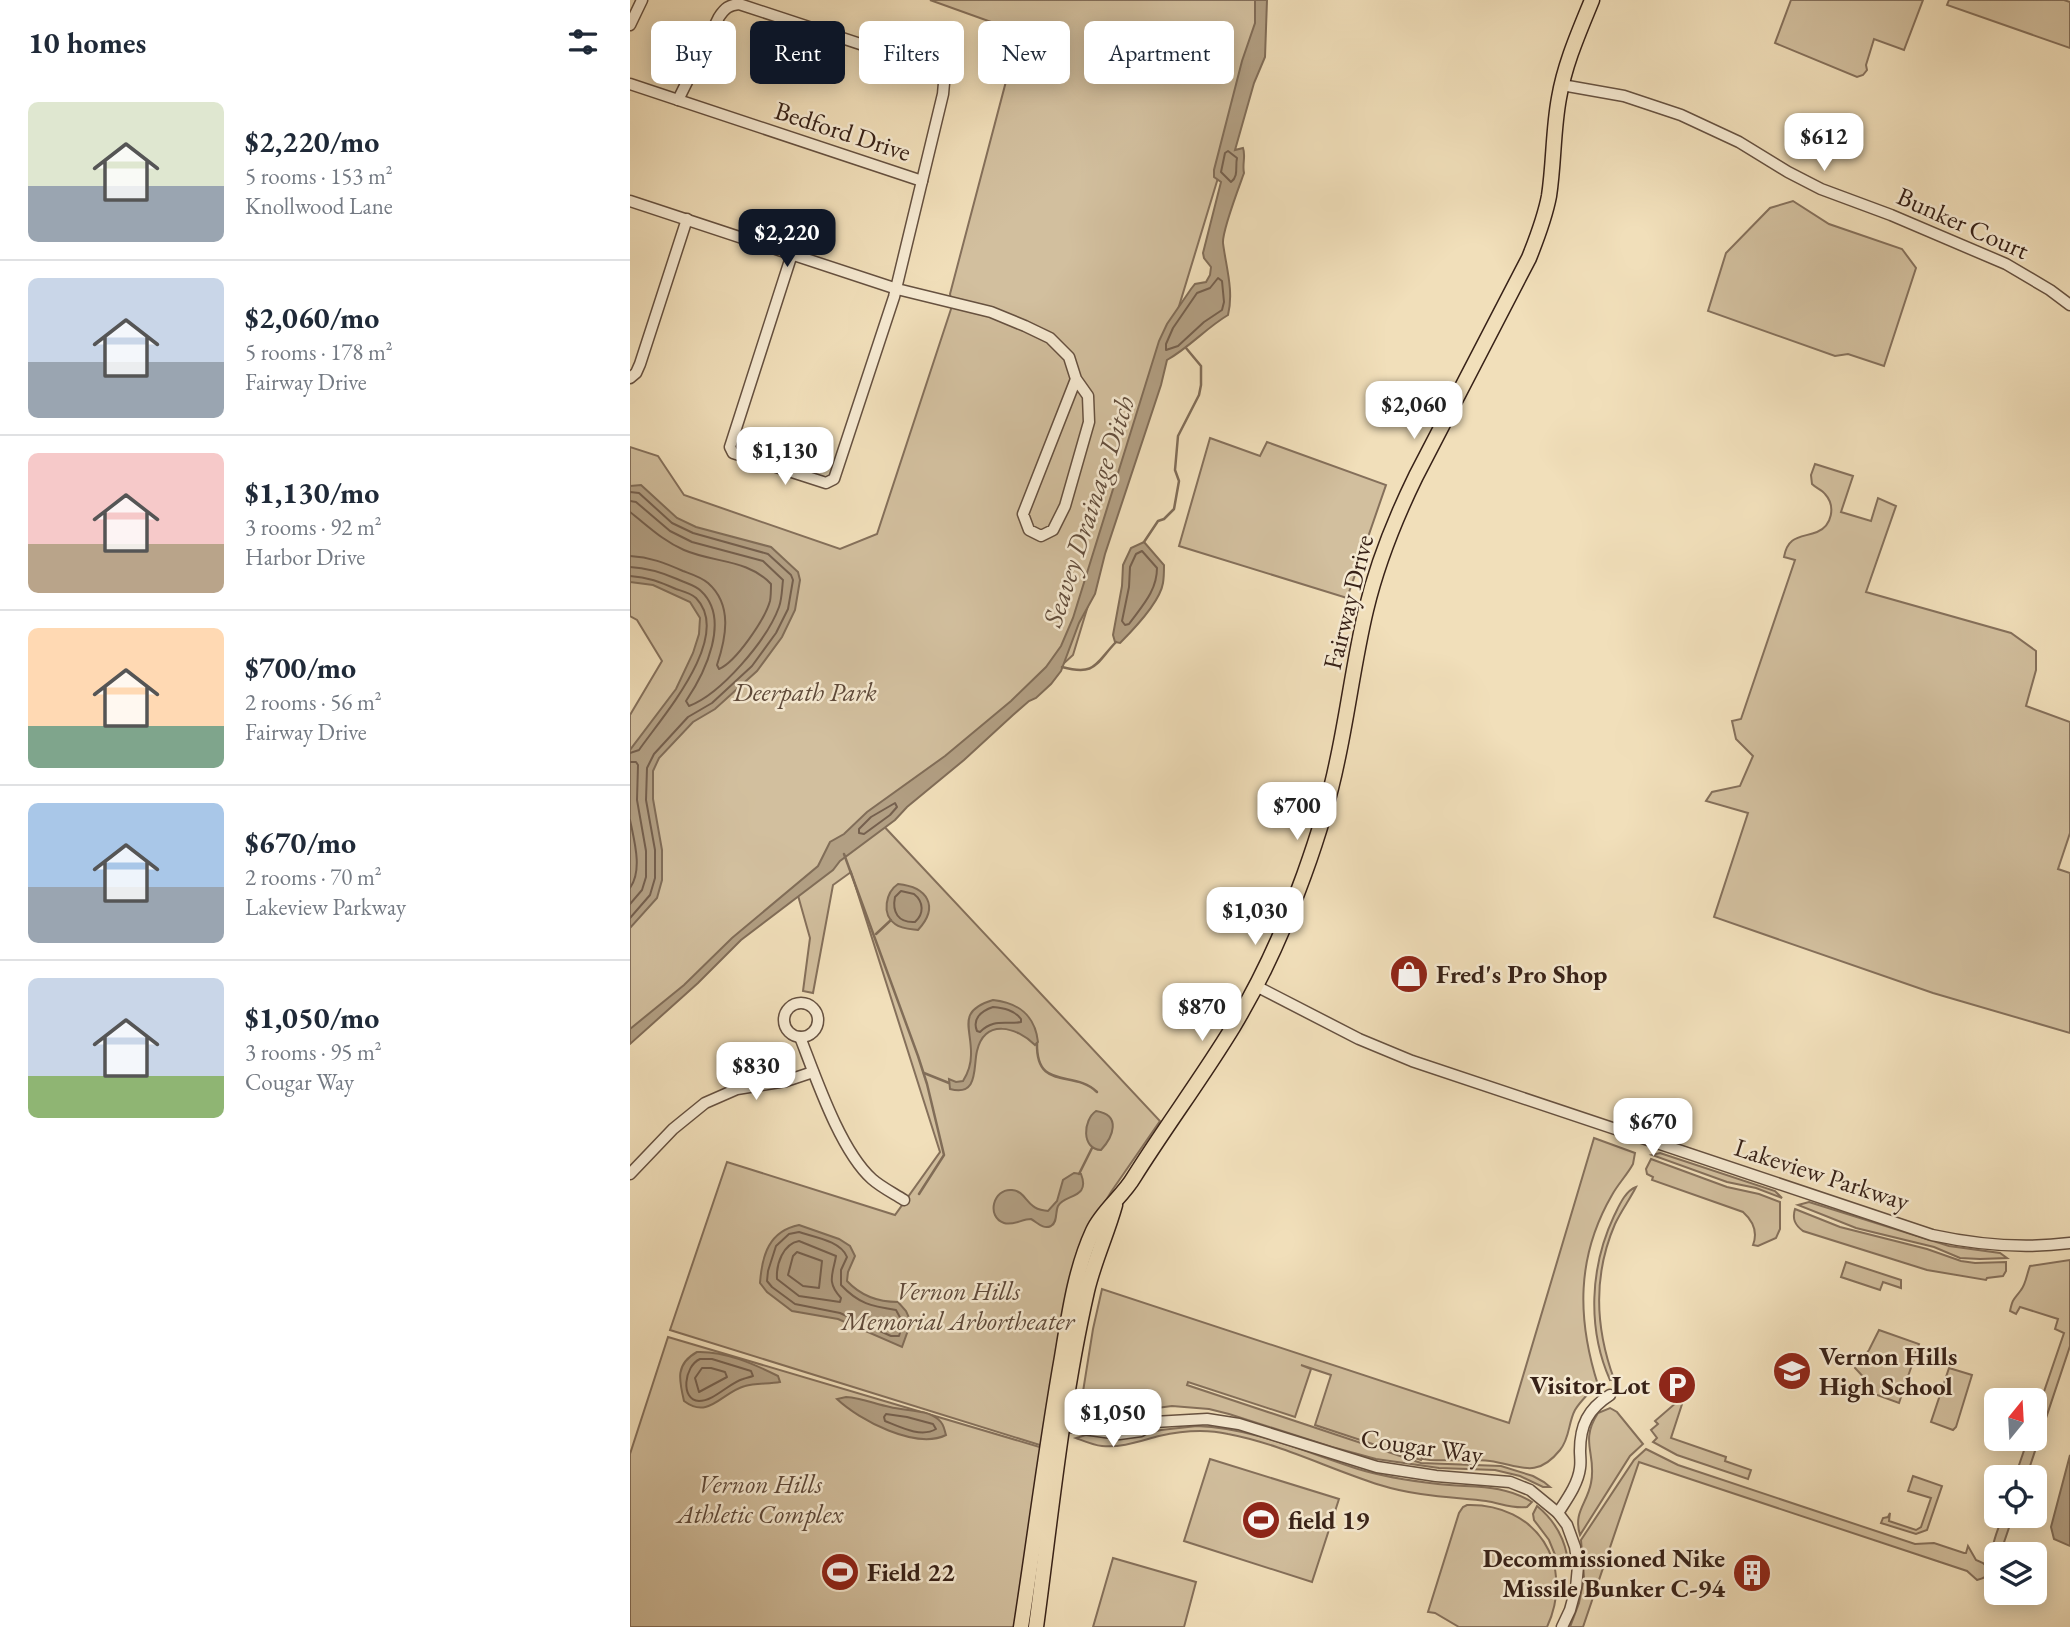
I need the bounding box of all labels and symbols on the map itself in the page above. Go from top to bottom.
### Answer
street label: Bedford Drive [771,93,915,169]
pin: $612 [1783,114,1865,173]
street label: Bunker Court [1892,179,2034,267]
pin: $2,220 [730,210,844,269]
pin: $2,060 [1357,382,1471,441]
water label: Seavey Drainage Ditch [1033,391,1142,632]
pin: $1,130 [728,428,842,487]
street label: Fairway Drive [1315,531,1381,673]
park label: Deerpath Park [732,675,877,709]
pin: $700 [1256,782,1338,842]
pin: $1,030 [1198,888,1312,947]
shop icon: Fred's Pro Shop [1388,953,1430,995]
place label: Fred's Pro Shop [1436,957,1607,991]
pin: $870 [1161,984,1243,1043]
pin: $830 [715,1042,797,1102]
pin: $670 [1612,1098,1694,1158]
street label: Lakeview Parkway [1730,1130,1914,1218]
park label: Vernon Hills Memorial Arbortheater [840,1274,1076,1338]
place label: Vernon Hills High School [1819,1339,1957,1403]
school or university icon: Vernon Hills High School [1771,1350,1813,1392]
parking icon: Visitor Lot [1656,1364,1698,1406]
place label: Visitor Lot [1530,1368,1650,1402]
north arrow [1984,1388,2048,1451]
pin: $1,050 [1056,1390,1170,1449]
street label: Cougar Way [1359,1421,1486,1472]
park label: Vernon Hills Athletic Complex [675,1467,845,1531]
sports icon: field 19 [1240,1499,1282,1541]
place label: field 19 [1288,1503,1369,1537]
place label: Decommissioned Nike Missile Bunker C-94 [1483,1541,1725,1605]
sports icon: Field 22 [819,1551,861,1593]
building icon: Decommissioned Nike Missile Bunker C-94 [1731,1552,1773,1594]
place label: Field 22 [867,1555,955,1589]

